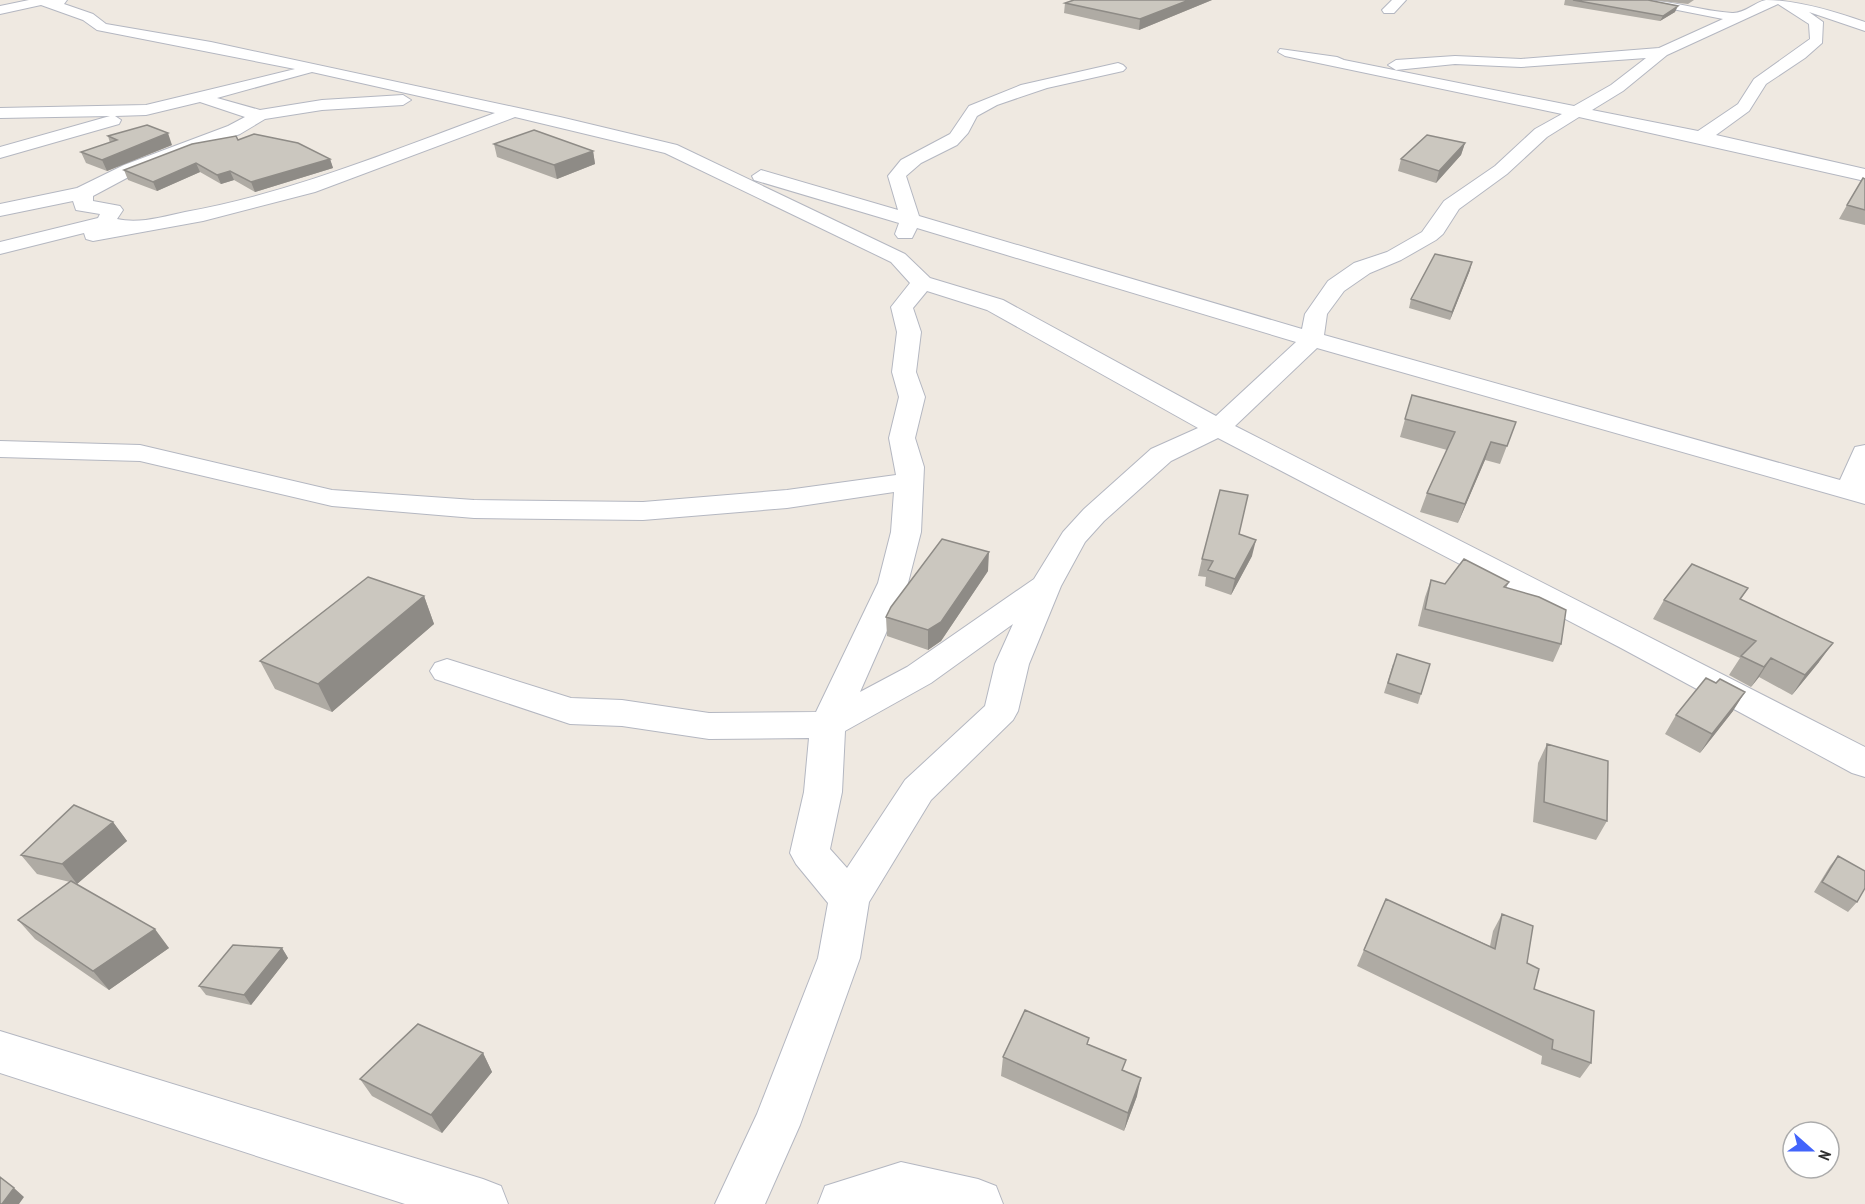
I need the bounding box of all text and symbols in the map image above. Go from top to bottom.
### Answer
north arrow [1781,1120,1841,1180]
text: N [1814,1148,1836,1163]

